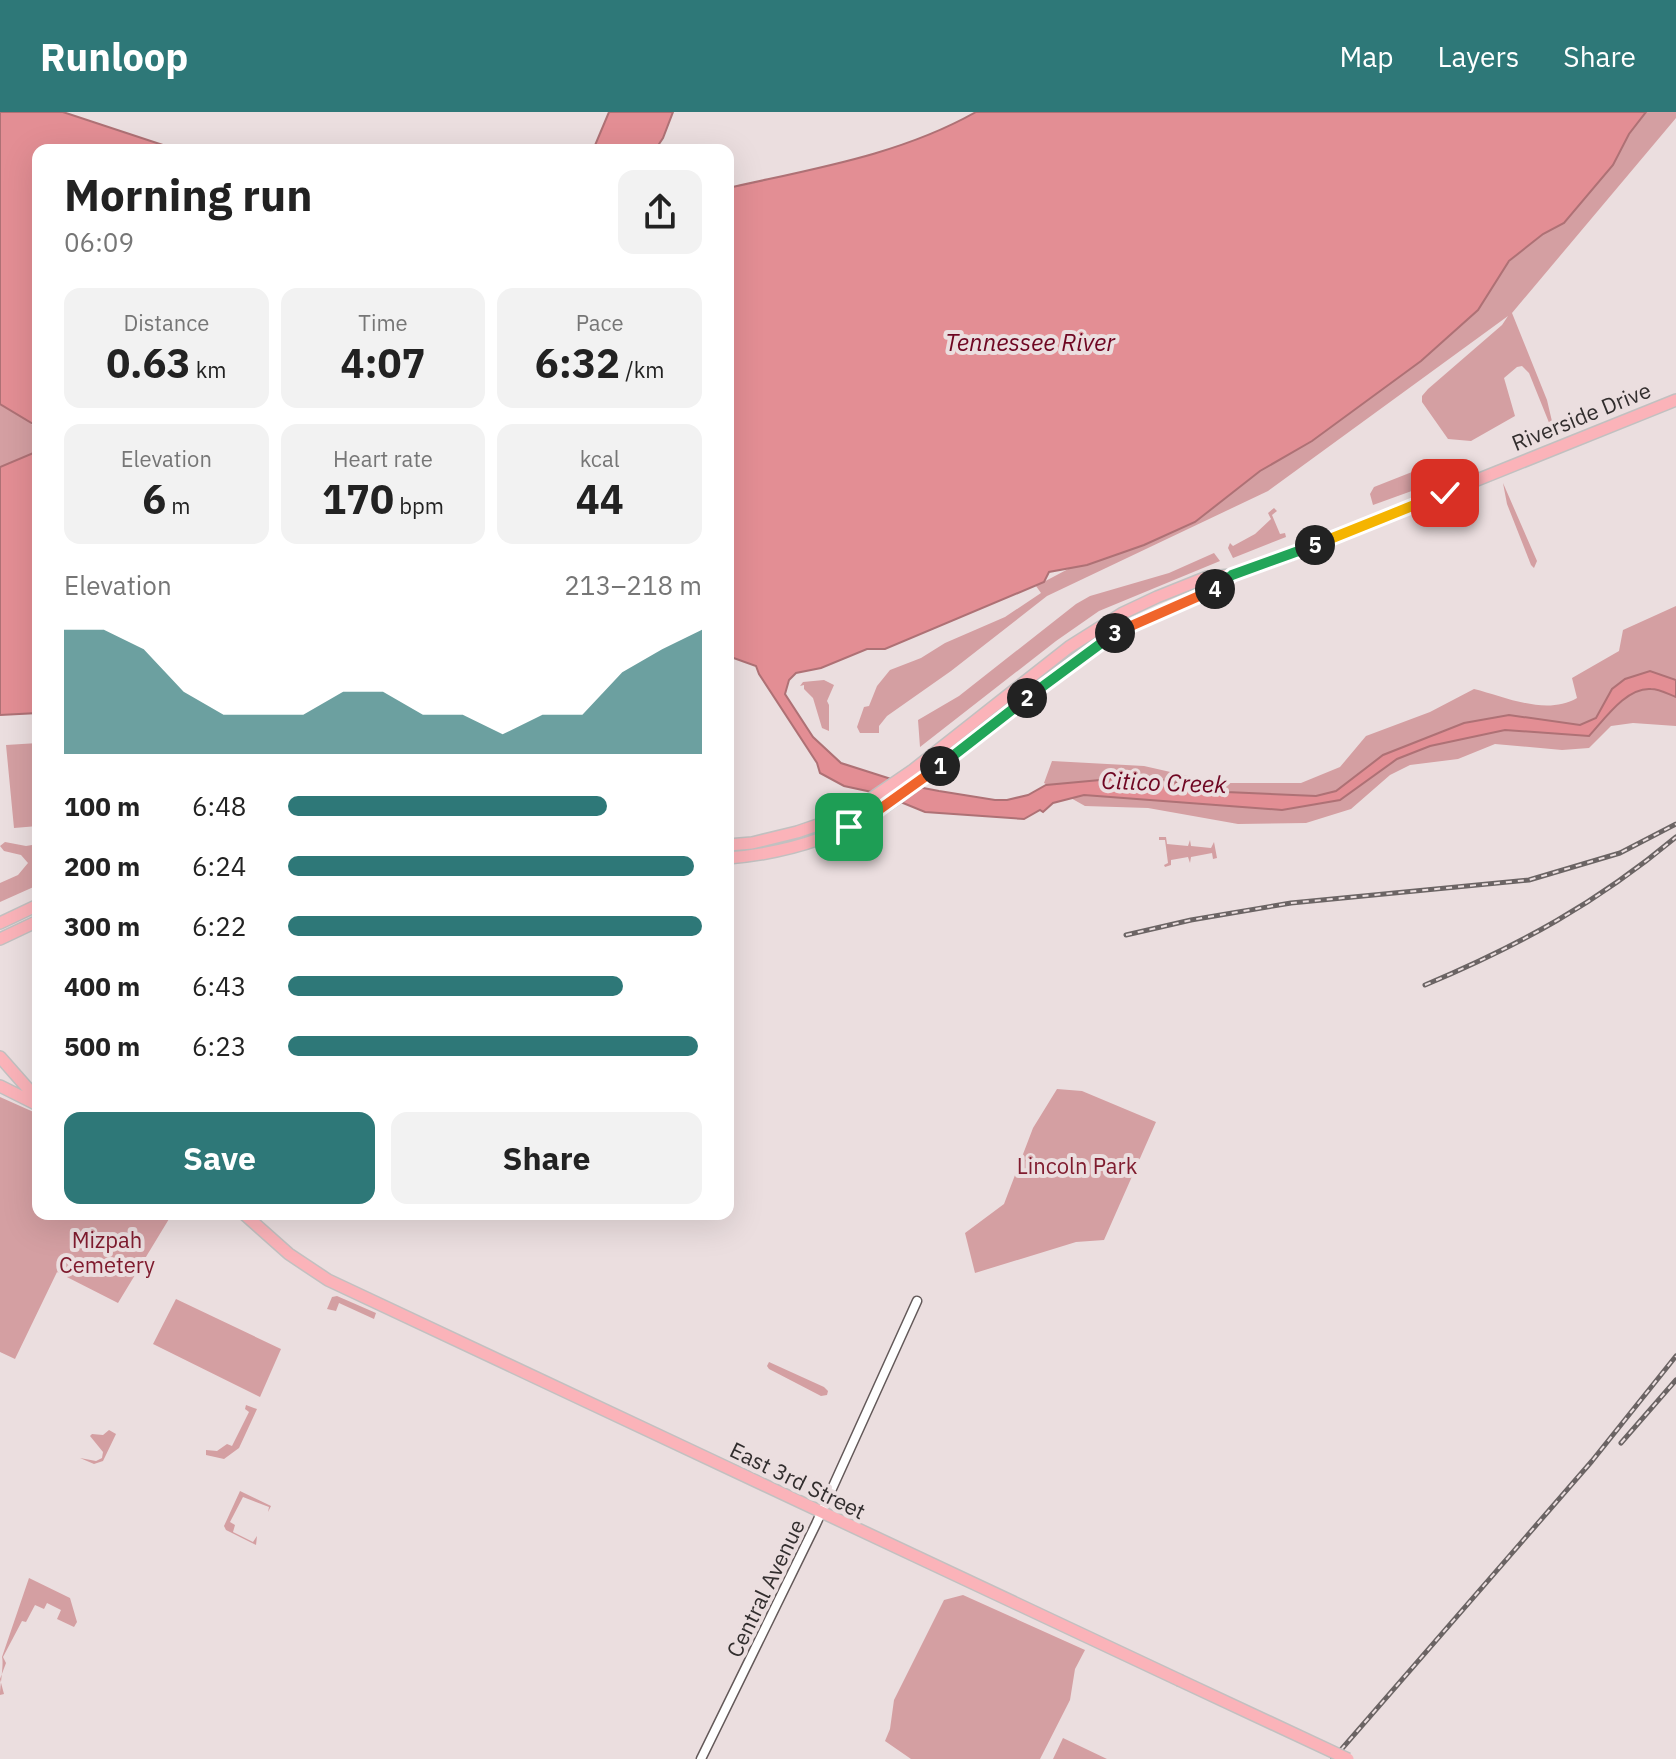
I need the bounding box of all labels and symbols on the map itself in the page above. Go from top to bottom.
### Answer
water label: Tennessee River [945,326,1116,358]
street label: Riverside Drive [1507,375,1655,457]
pin [1411,459,1479,527]
pin: 5 [1295,525,1335,565]
pin: 4 [1195,569,1235,609]
pin: 3 [1095,613,1135,653]
pin: 2 [1007,678,1047,718]
pin: 1 [920,746,960,786]
water label: Citico Creek [1101,764,1228,800]
pin [815,793,883,861]
park label: Lincoln Park [1017,1151,1138,1180]
park label: Mizpah Cemetery [59,1225,155,1279]
street label: East 3rd Street [725,1435,871,1525]
street label: Central Avenue [719,1514,811,1662]

